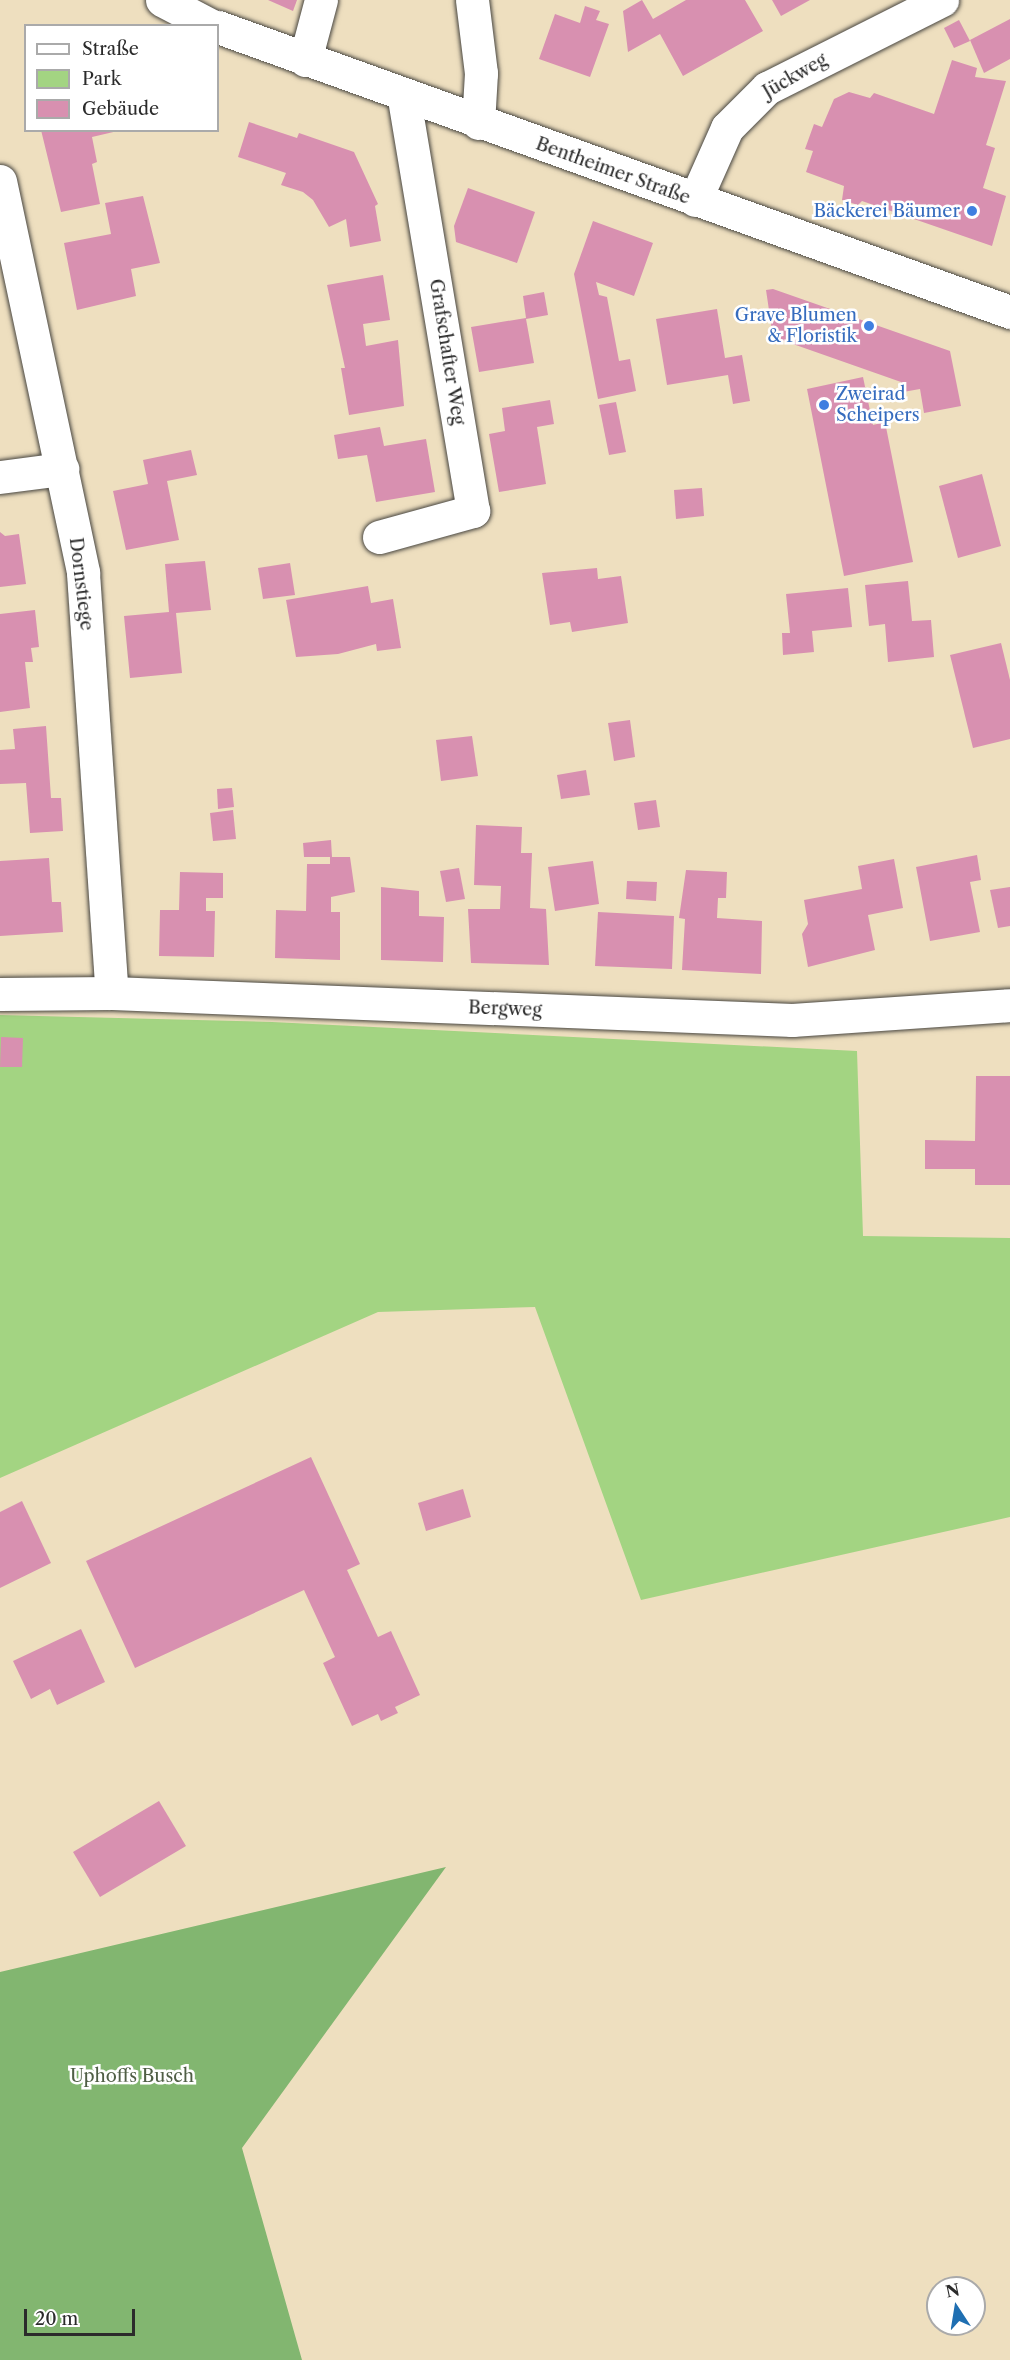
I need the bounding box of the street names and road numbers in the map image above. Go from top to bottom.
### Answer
street label: Jückweg [759,49,831,103]
street label: Bentheimer Straße [533,133,693,209]
street label: Grafschafter Weg [425,277,469,427]
street label: Dornstiege [65,536,97,632]
street label: Bergweg [468,997,542,1021]

